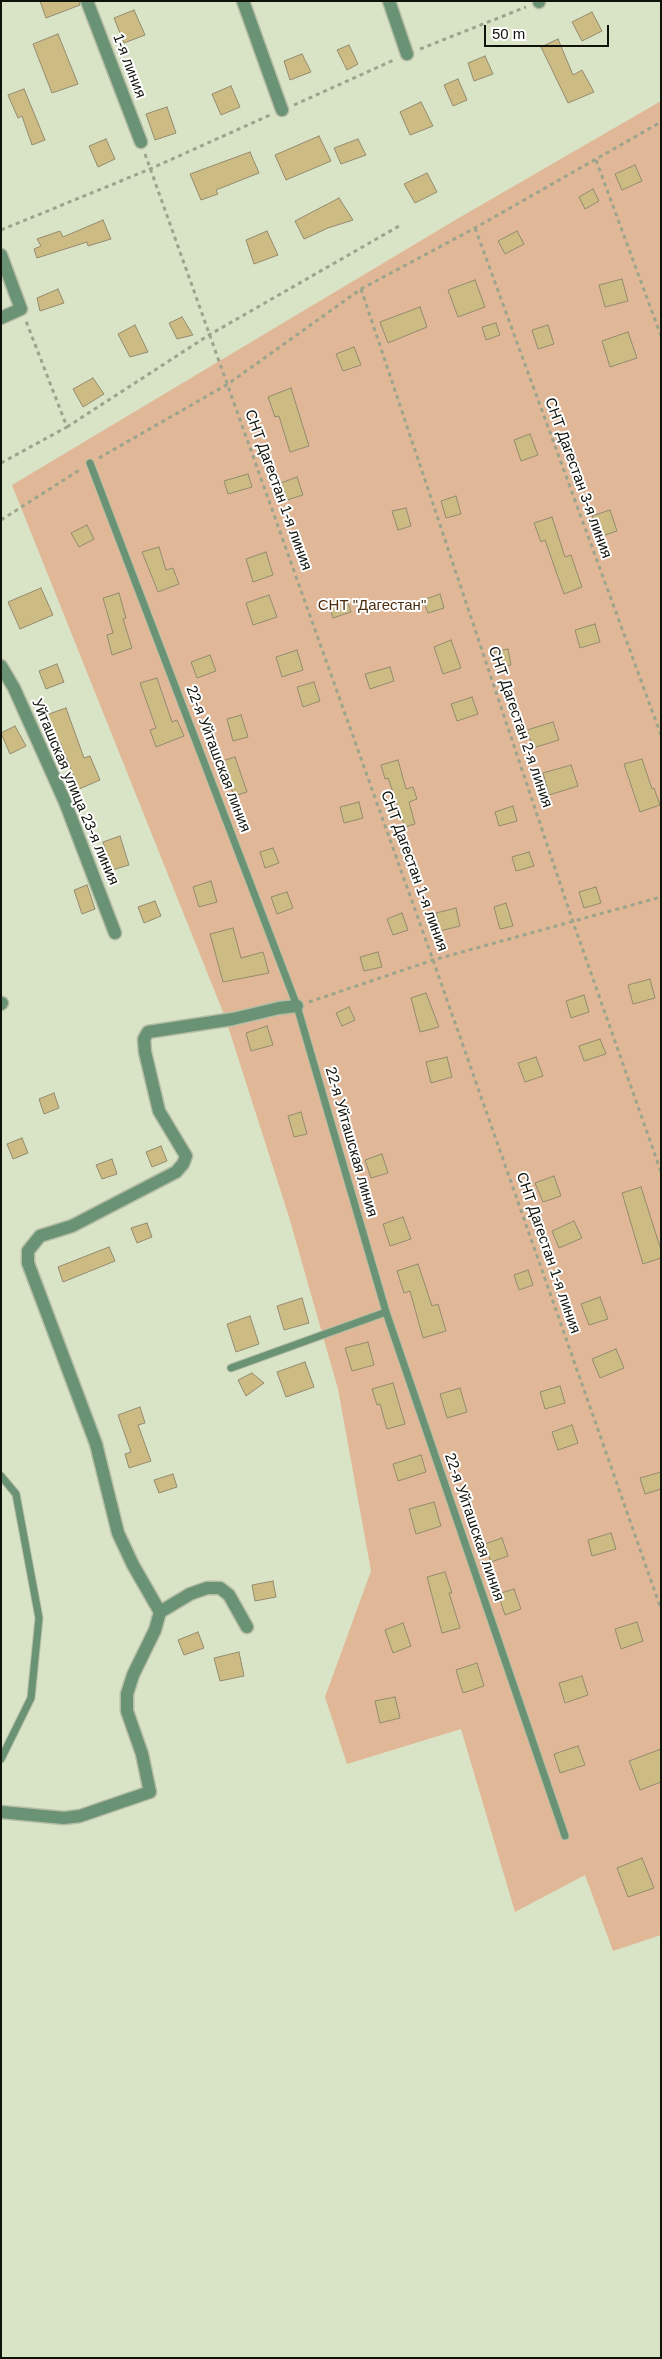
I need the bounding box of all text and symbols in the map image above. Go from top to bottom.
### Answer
scale bar [487,15,612,47]
text: 50 m [492,25,525,42]
street label: 1-я линия [108,31,150,101]
street label: СНТ Дагестан 3-я линия [541,395,615,561]
street label: СНТ Дагестан 1-я линия [241,407,315,573]
park label: СНТ "Дагестан" [318,597,426,615]
street label: СНТ Дагестан 2-я линия [484,644,556,810]
street label: 22-я Уйташская линия [182,683,254,835]
street label: Уйташская улица 23-я линия [27,696,123,888]
street label: СНТ Дагестан 1-я линия [377,788,451,954]
street label: 22-я Уйташская линия [321,1065,381,1219]
street label: СНТ Дагестан 1-я линия [512,1170,584,1336]
street label: 22-я Уйташская линия [440,1451,508,1603]

